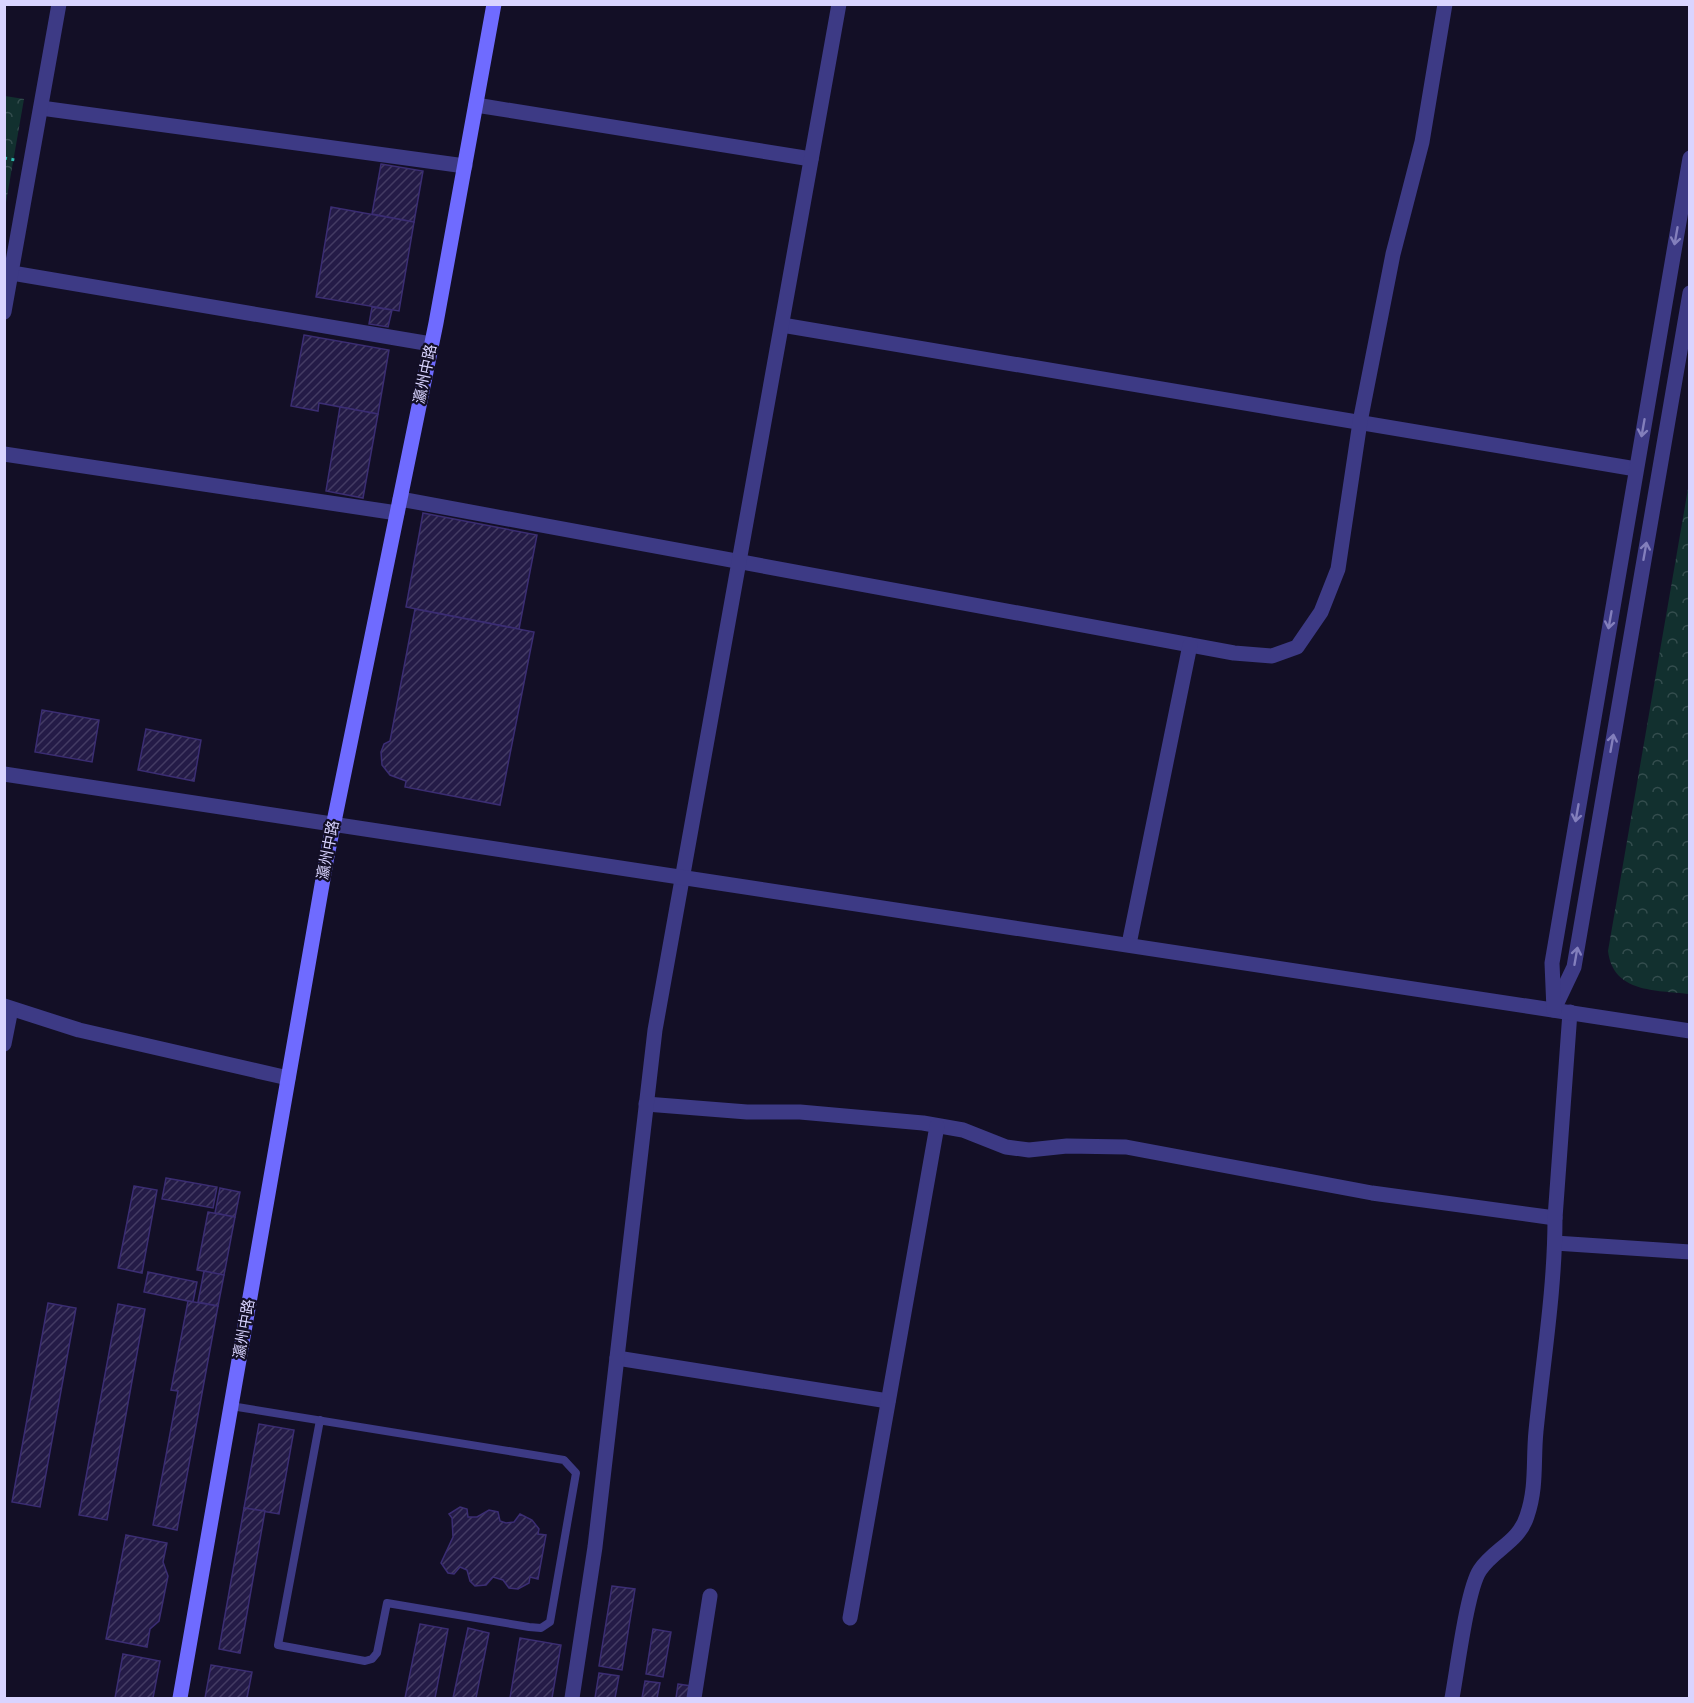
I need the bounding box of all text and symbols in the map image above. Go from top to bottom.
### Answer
one-way arrow [1670,226,1681,245]
street label: 瀛州中路 [410,343,440,405]
one-way arrow [1637,418,1648,437]
one-way arrow [1640,541,1651,561]
one-way arrow [1604,610,1615,630]
one-way arrow [1607,734,1618,753]
one-way arrow [1572,802,1583,822]
street label: 瀛州中路 [313,819,343,881]
one-way arrow [1571,947,1582,966]
street label: 瀛州中路 [230,1298,258,1360]

